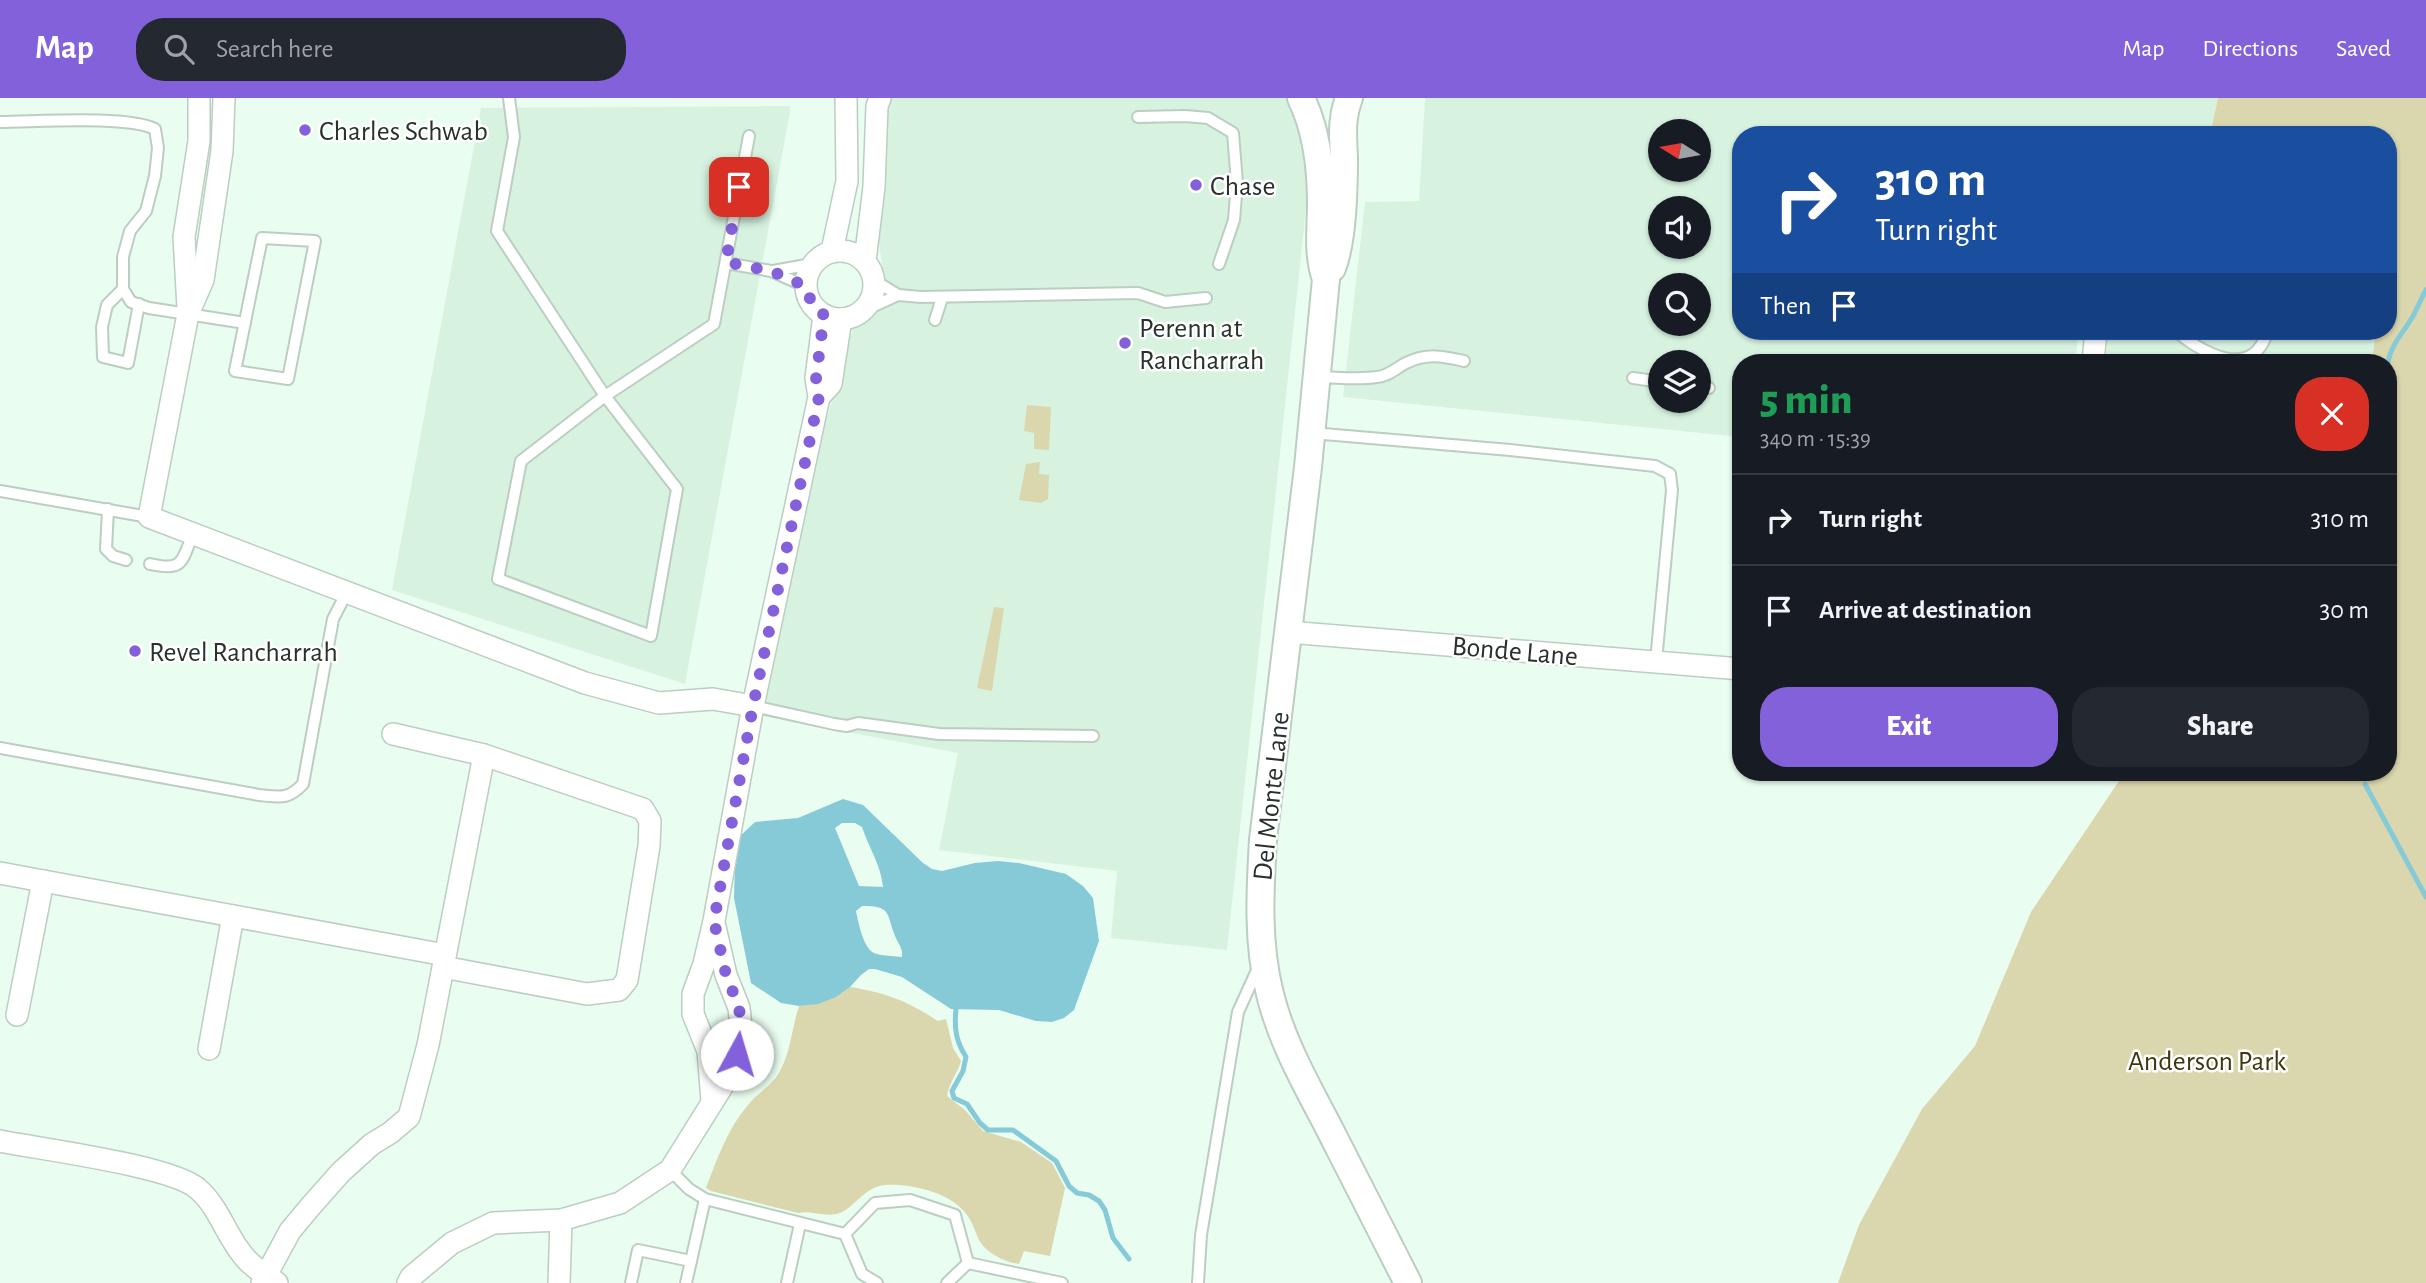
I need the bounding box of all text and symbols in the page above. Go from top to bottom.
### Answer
search box [136,18,626,81]
icon: search [160,30,198,68]
text: Map [35,32,94,65]
text: Search here [216,36,334,62]
text: Map [2122,37,2164,61]
text: Directions [2202,37,2298,61]
text: Saved [2336,37,2391,61]
place label: Charles Schwab [319,118,488,146]
north arrow [1648,119,1712,182]
map controls [1648,119,1711,413]
marker: Charles Schwab [297,122,313,138]
icon: right [1760,154,1851,245]
text: 310 m [1875,156,1986,205]
pin [709,157,769,217]
icon: arrive [720,168,758,206]
place label: Chase [1210,173,1275,201]
marker: Chase [1188,177,1204,193]
button: sound [1648,196,1711,259]
text: Turn right [1875,214,1997,246]
button: search [1648,273,1711,336]
icon: arrive [1825,287,1863,325]
text: Then [1760,293,1811,319]
place label: Perenn at Rancharrah [1139,315,1264,375]
marker: Perenn at Rancharrah [1117,335,1133,351]
button: layers [1648,350,1711,413]
button: close [2295,377,2369,451]
text: 5 min [1760,379,1852,421]
text: 340 m · 15:39 [1760,428,1871,451]
icon: right [1760,501,1798,539]
text: Turn right [1819,506,1922,532]
text: 310 m [2311,506,2369,532]
icon: arrive [1760,592,1798,630]
text: Arrive at destination [1819,597,2032,623]
text: 30 m [2319,597,2369,623]
street label: Bonde Lane [1451,633,1579,671]
place label: Revel Rancharrah [149,639,338,667]
marker: Revel Rancharrah [127,643,143,659]
button: Exit [1760,687,2058,767]
button: Share [2072,687,2369,767]
street label: Del Monte Lane [1249,710,1295,882]
position arrow [700,1017,774,1091]
park label: Anderson Park [2128,1048,2286,1076]

